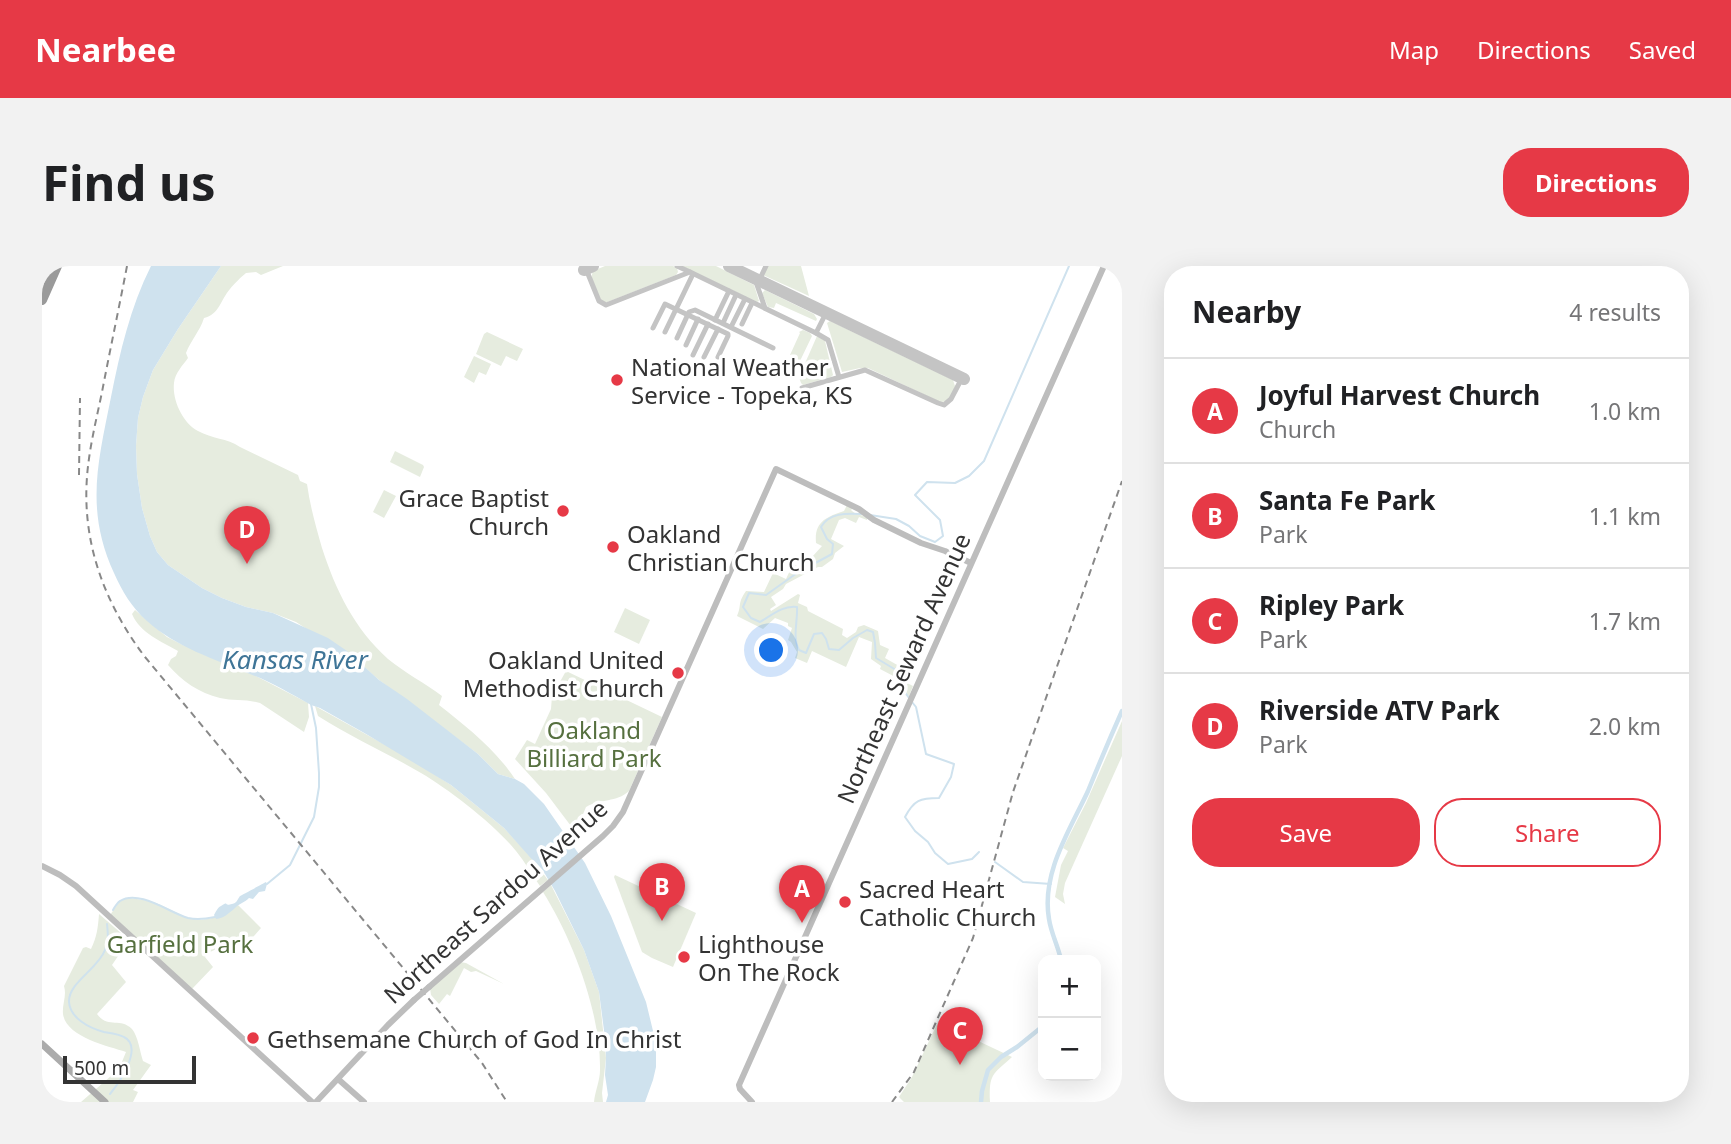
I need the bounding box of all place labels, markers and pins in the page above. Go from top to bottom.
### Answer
place label: National Weather Service - Topeka, KS [631,350,853,411]
marker: National Weather Service - Topeka, KS [609,372,625,388]
place label: Grace Baptist Church [398,481,549,542]
marker: Grace Baptist Church [555,503,571,519]
pin: D [224,506,270,564]
place label: Oakland Christian Church [627,517,815,578]
marker: Oakland Christian Church [605,539,621,555]
place label: Oakland United Methodist Church [463,643,664,704]
marker: Oakland United Methodist Church [670,665,686,681]
pin: B [639,863,685,921]
pin: A [779,865,825,923]
place label: Sacred Heart Catholic Church [859,872,1036,933]
marker: Sacred Heart Catholic Church [837,894,853,910]
place label: Lighthouse On The Rock [698,927,840,988]
marker: Lighthouse On The Rock [676,949,692,965]
pin: C [937,1007,983,1065]
place label: Gethsemane Church of God In Christ [267,1022,682,1055]
marker: Gethsemane Church of God In Christ [245,1030,261,1046]

